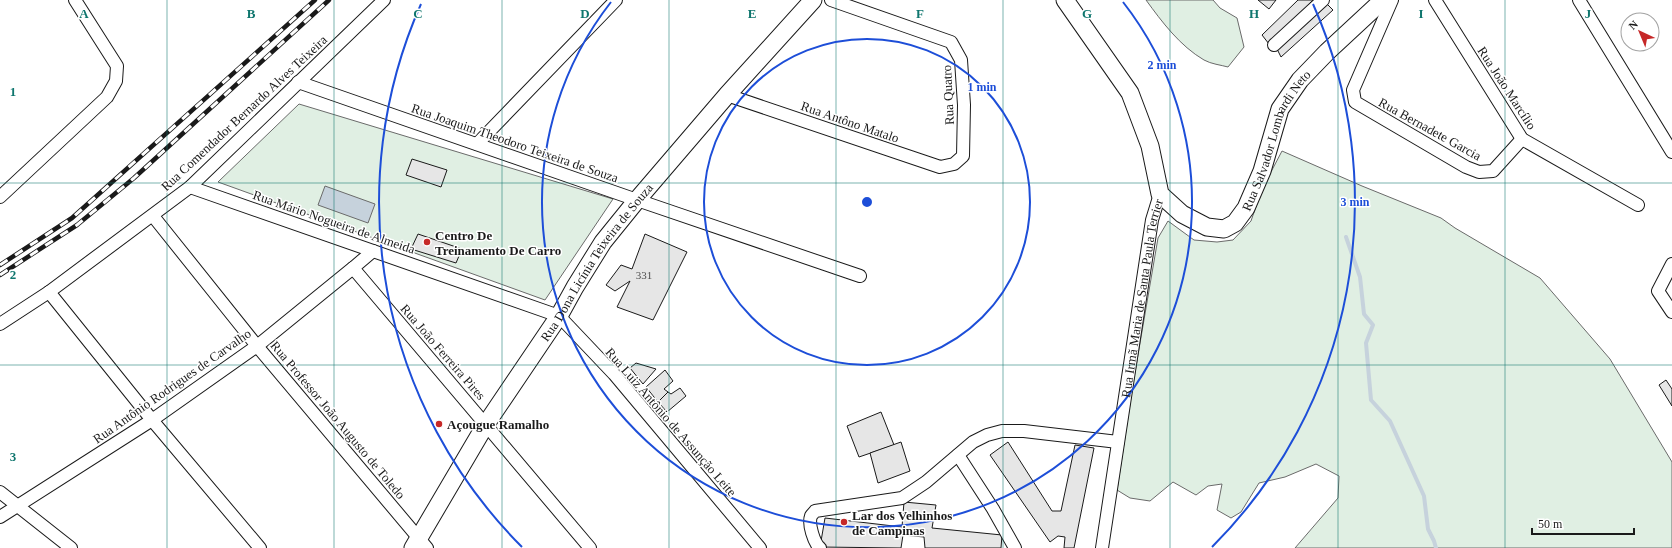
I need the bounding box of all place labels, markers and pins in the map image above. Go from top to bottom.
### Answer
centre of rings [860,195,874,209]
place label: Centro De Treinamento De Carro [435,228,561,258]
marker: Centro De Treinamento De Carro [422,237,432,247]
place label: Açougue Ramalho [447,417,549,432]
marker: Açougue Ramalho [434,419,444,429]
place label: Lar dos Velhinhos de Campinas [852,508,952,538]
marker: Lar dos Velhinhos de Campinas [839,517,849,527]

